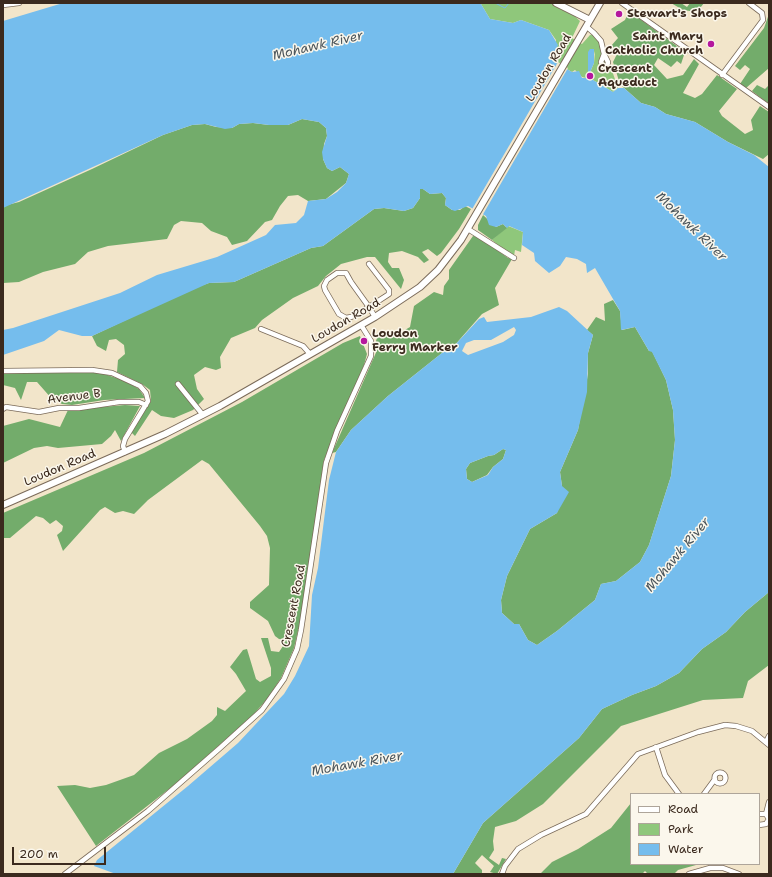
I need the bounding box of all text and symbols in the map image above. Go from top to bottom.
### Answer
place label: Stewart's Shops [627,7,727,21]
marker: Stewart's Shops [614,9,624,19]
water label: Mohawk River [271,28,365,64]
place label: Saint Mary Catholic Church [605,30,703,58]
street label: Loudon Road [523,31,575,105]
marker: Saint Mary Catholic Church [706,39,716,49]
place label: Crescent Aqueduct [598,62,657,90]
marker: Crescent Aqueduct [585,71,595,81]
water label: Mohawk River [652,189,730,265]
street label: Loudon Road [309,296,383,346]
place label: Loudon Ferry Marker [372,327,458,355]
marker: Loudon Ferry Marker [359,336,369,346]
street label: Avenue B [47,387,101,407]
street label: Loudon Road [22,446,98,490]
water label: Mohawk River [642,515,714,595]
street label: Crescent Road [279,564,309,648]
water label: Mohawk River [310,748,404,780]
legend [630,793,760,865]
text: Road [668,801,698,817]
text: Park [668,821,694,837]
scale bar [14,839,108,865]
text: Water [668,841,703,857]
text: 200 m [19,846,58,862]

